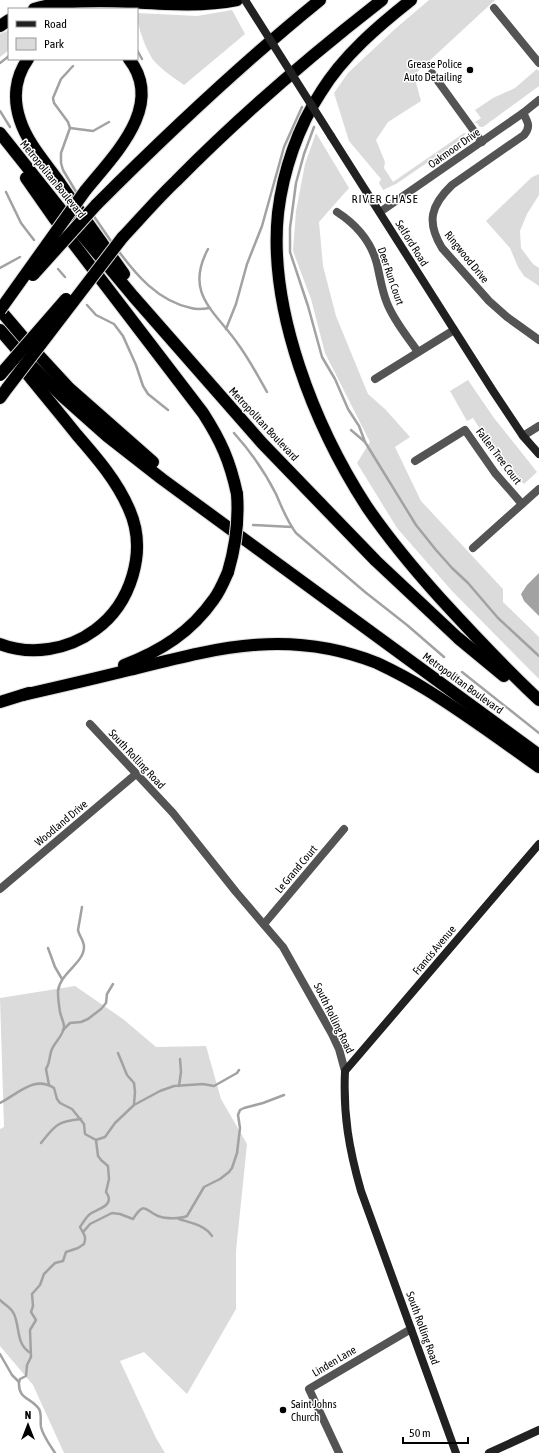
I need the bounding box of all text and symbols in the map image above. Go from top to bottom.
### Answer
legend [8,8,138,60]
text: Road [44,17,67,31]
text: Park [44,37,65,51]
place label: Grease Police Auto Detailing [404,58,462,83]
marker: Grease Police Auto Detailing [465,65,475,75]
street label: Oakmoor Drive [426,126,482,170]
street label: Metropolitan Boulevard [18,138,88,220]
district label: RIVER CHASE [351,192,419,206]
street label: Selford Road [393,218,431,268]
street label: Ringwood Drive [443,229,491,285]
street label: Deer Run Court [376,246,406,306]
street label: Metropolitan Boulevard [227,385,301,463]
street label: Fallen Tree Court [474,425,524,487]
street label: Metropolitan Boulevard [421,650,505,716]
street label: South Rolling Road [106,727,168,791]
street label: Woodland Drive [32,798,90,848]
street label: Le Grand Court [273,843,319,895]
street label: Francis Avenue [410,923,458,977]
street label: South Rolling Road [312,981,356,1055]
street label: South Rolling Road [404,1290,442,1366]
street label: Linden Lane [310,1343,358,1379]
place label: Saint Johns Church [291,1398,337,1423]
north arrow [8,1405,48,1445]
marker: Saint Johns Church [278,1405,288,1415]
text: N [25,1409,31,1421]
scale bar [403,1419,468,1445]
text: 50 m [409,1426,431,1440]

